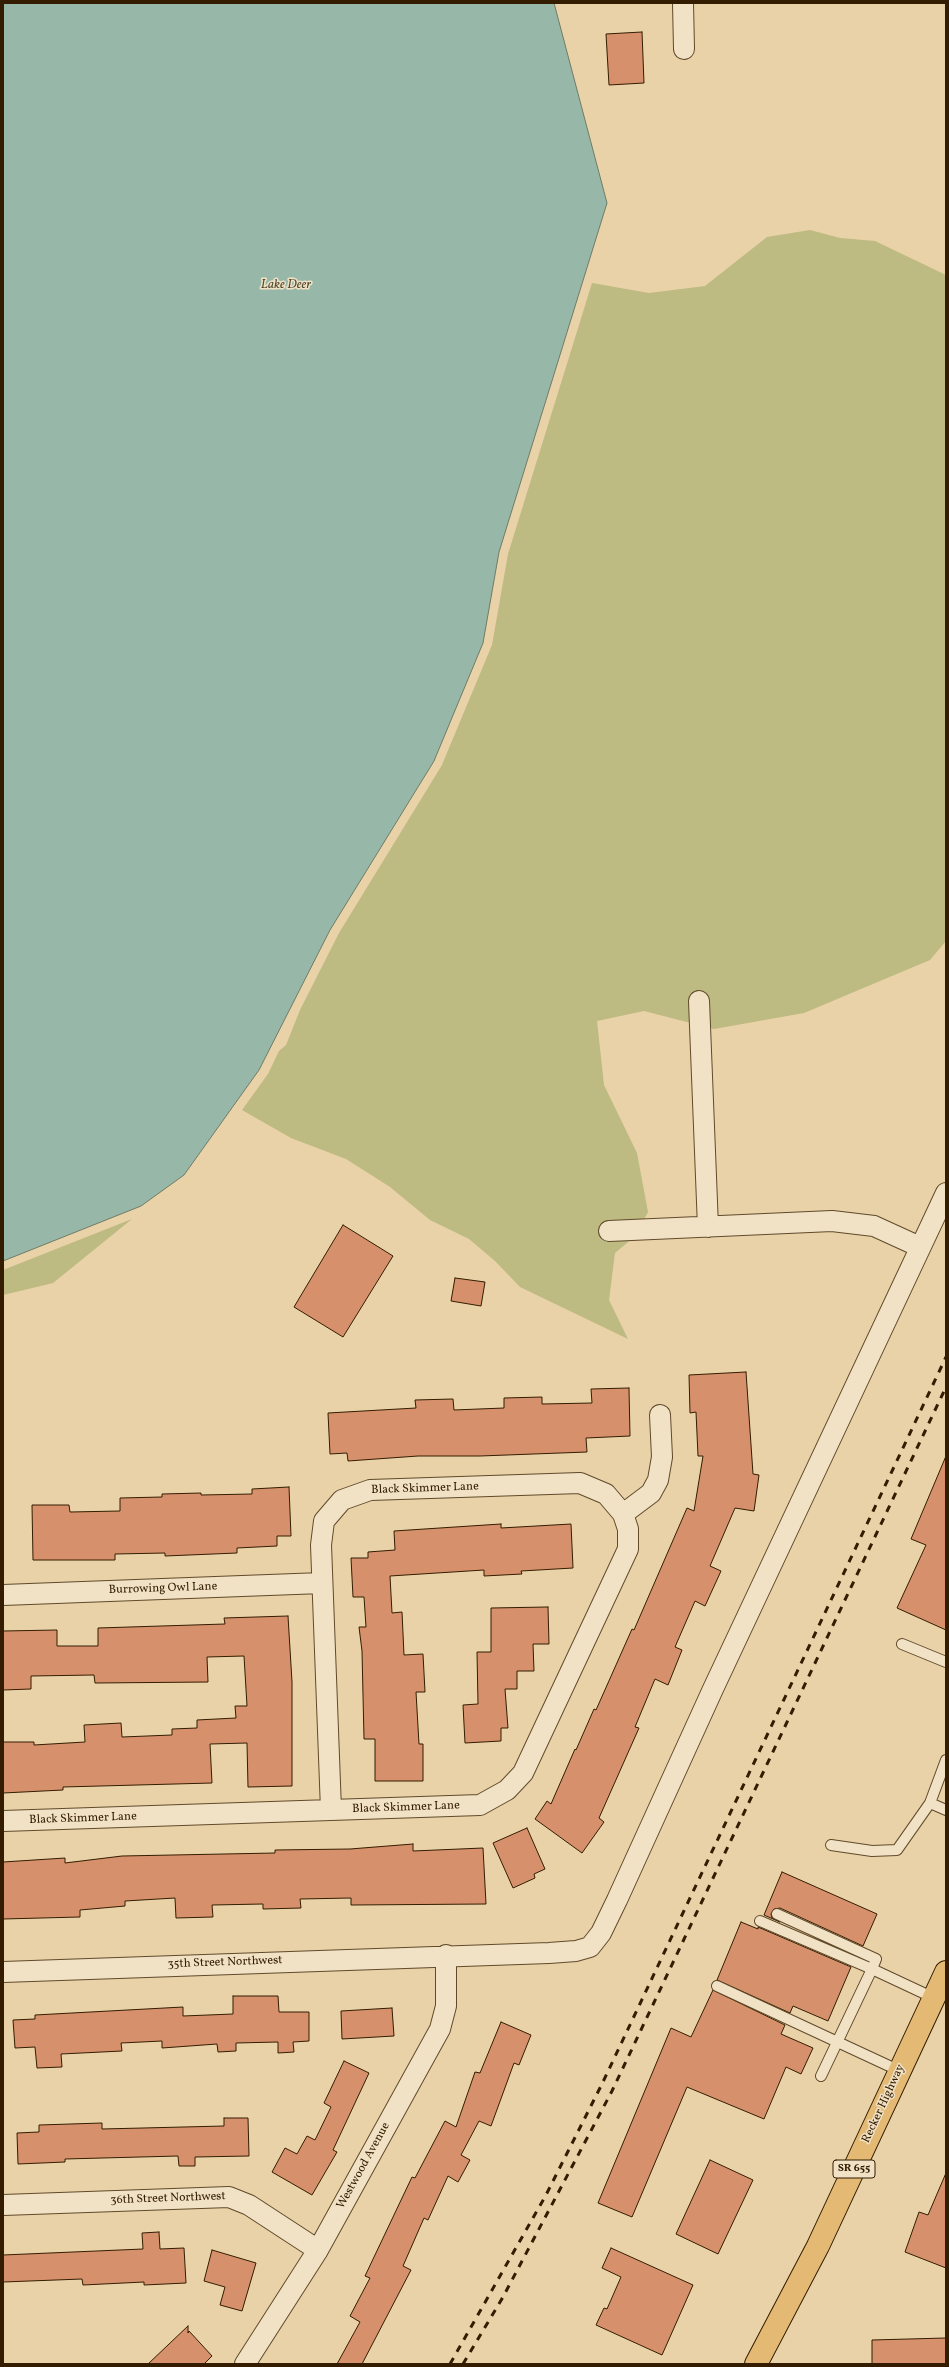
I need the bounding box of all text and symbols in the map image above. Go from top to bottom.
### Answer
water label: Lake Deer [261,278,311,294]
street label: Black Skimmer Lane [371,1480,479,1498]
street label: Burrowing Owl Lane [108,1580,218,1598]
street label: Black Skimmer Lane [352,1799,460,1817]
street label: Black Skimmer Lane [29,1810,137,1828]
street label: 35th Street Northwest [167,1954,283,1972]
street label: Recker Highway [860,2062,908,2146]
street label: Westwood Avenue [334,2120,394,2212]
road number: SR 655 [833,2160,875,2178]
street label: 36th Street Northwest [110,2190,226,2208]

